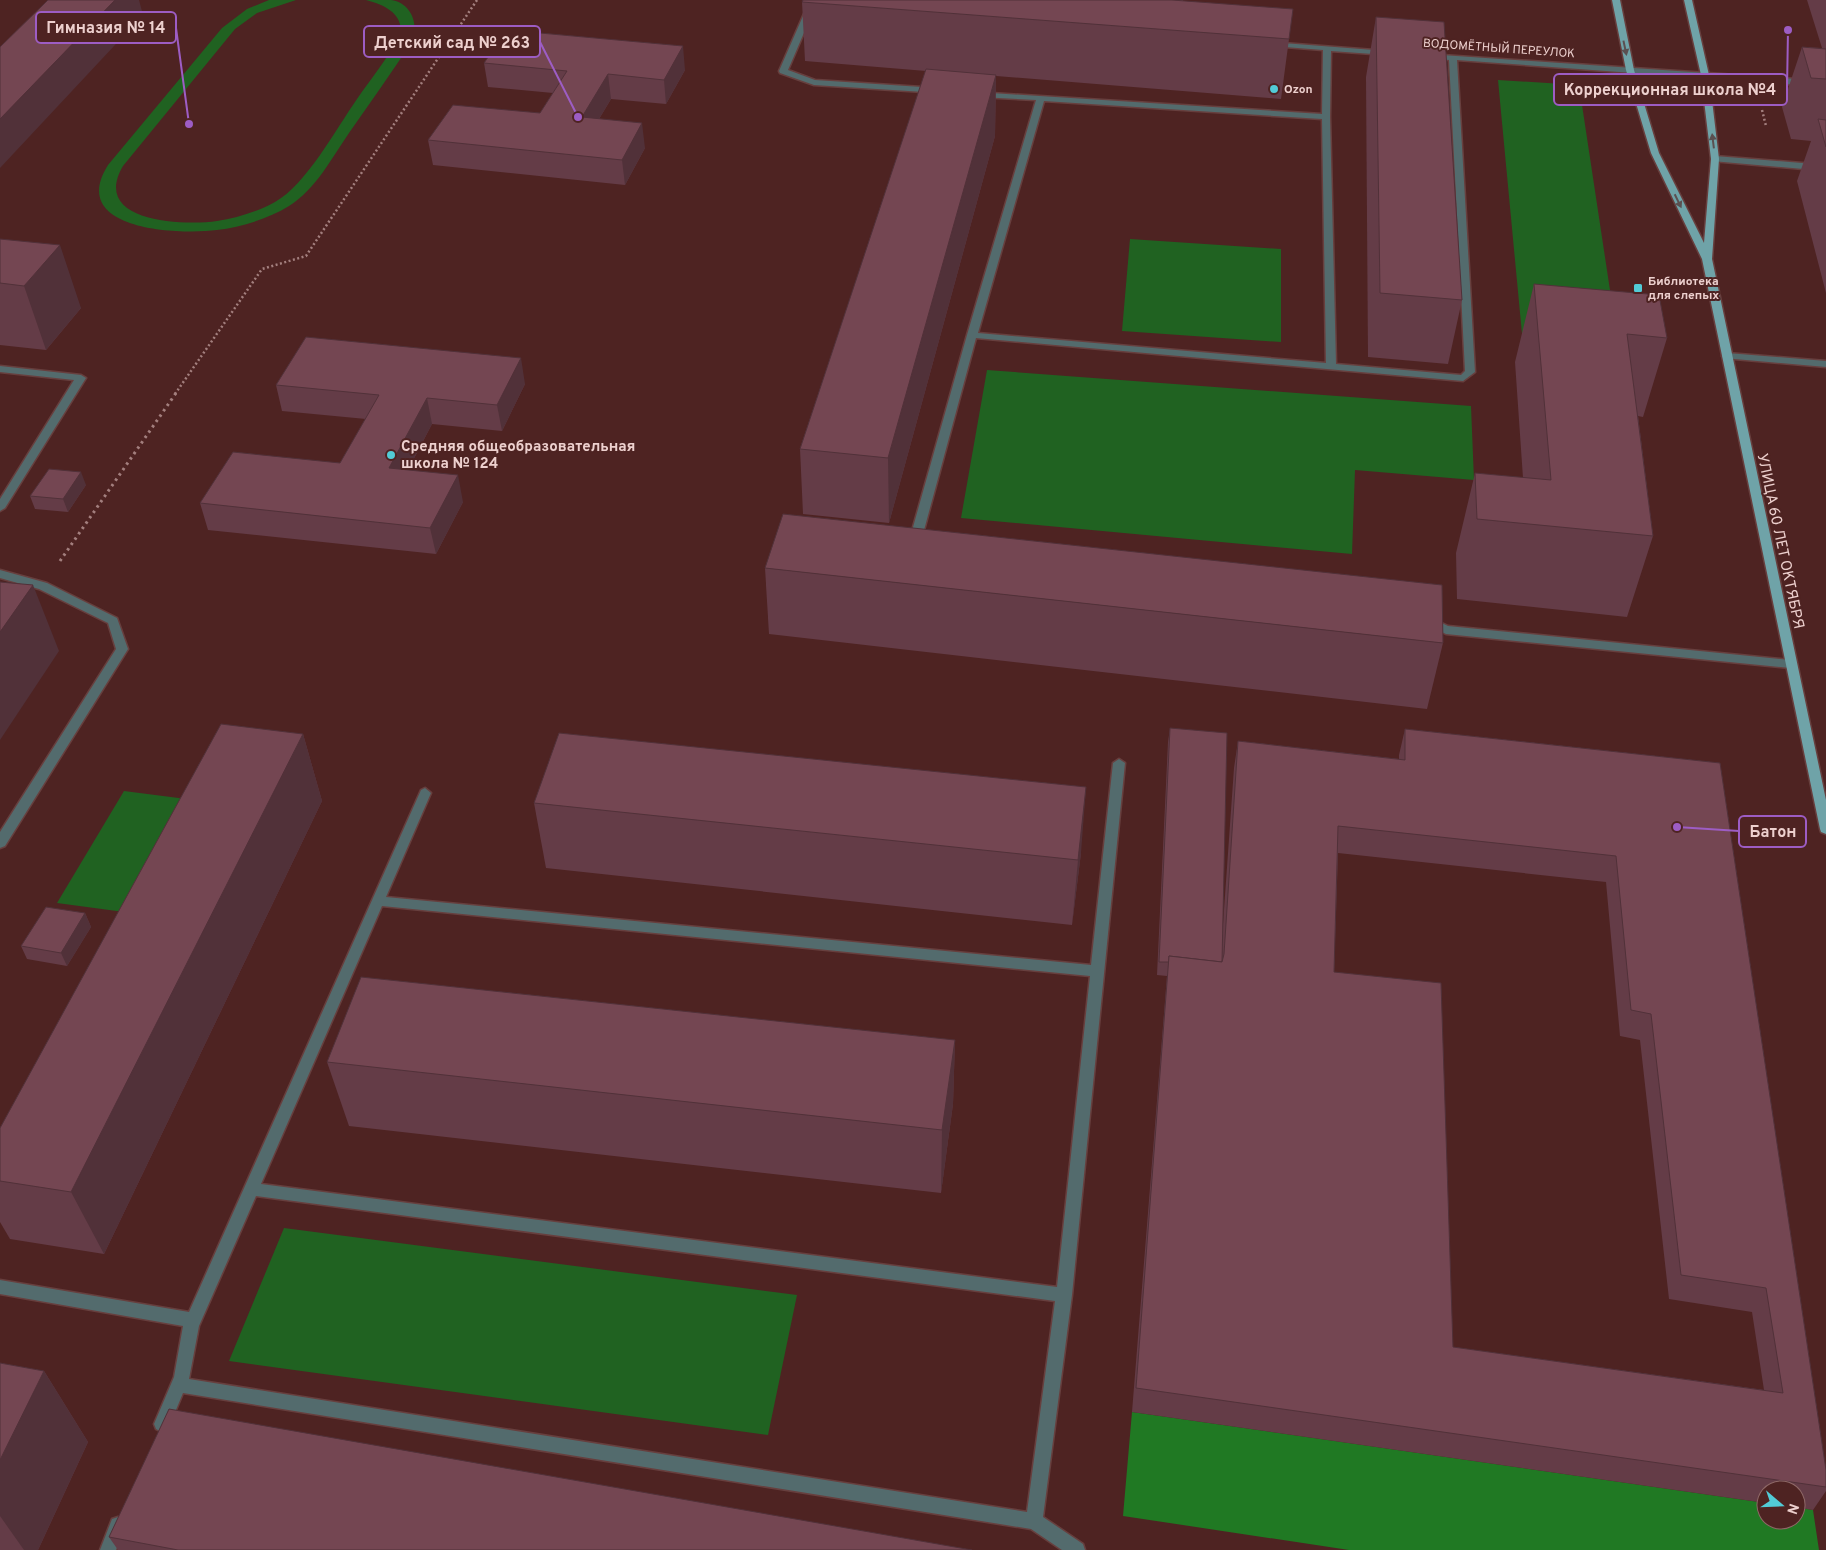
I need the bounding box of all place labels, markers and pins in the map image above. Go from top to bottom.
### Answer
callout: Гимназия № 14 [36,12,176,43]
callout: Детский сад № 263 [364,26,540,57]
callout: Коррекционная школа №4 [1554,74,1787,105]
place label: Ozon [1284,82,1313,98]
marker: Ozon [1268,83,1280,95]
place label: Библиотека для слепых [1648,274,1719,304]
marker: Библиотека для слепых [1632,282,1644,294]
place label: Средняя общеобразовательная школа № 124 [401,438,635,474]
marker: Средняя общеобразовательная школа № 124 [385,449,397,461]
callout: Батон [1739,816,1806,847]

